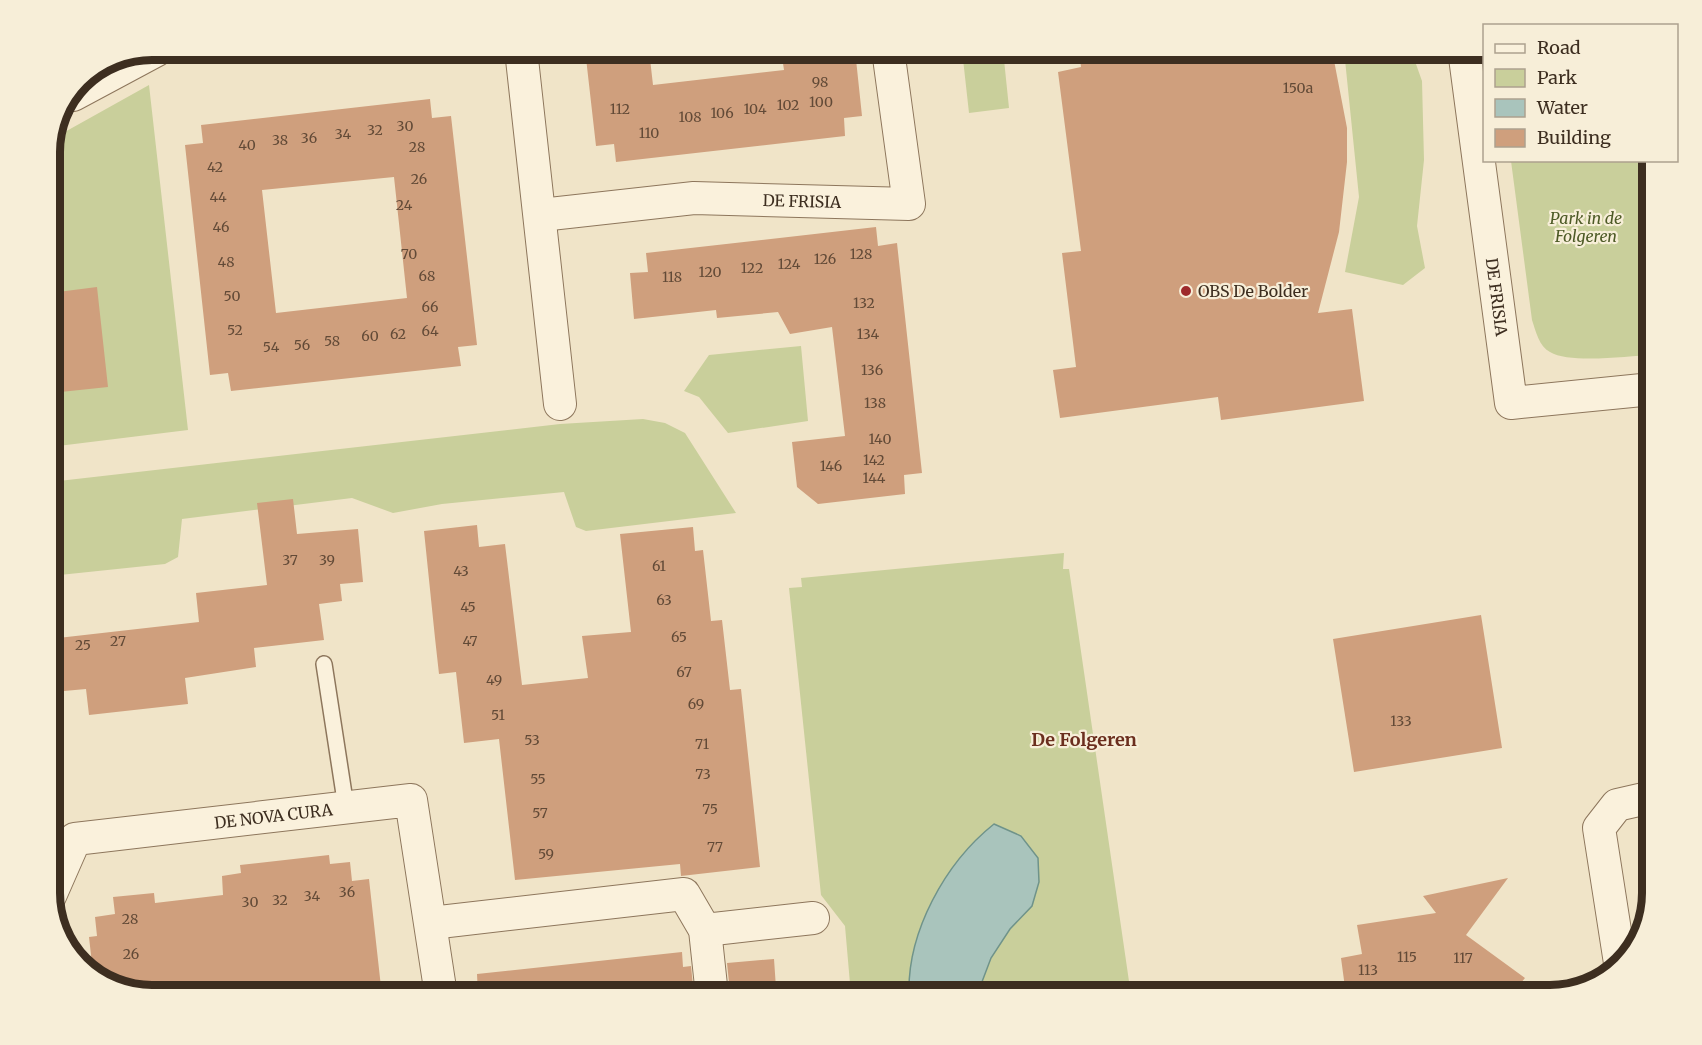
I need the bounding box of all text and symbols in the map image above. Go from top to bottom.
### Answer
legend [1483,24,1678,162]
text: Road [1537,36,1581,59]
text: Park [1537,66,1578,89]
house number: 98 [812,73,828,91]
house number: 150a [1283,79,1314,97]
house number: 100 [809,93,833,111]
house number: 102 [777,96,799,114]
text: Water [1536,96,1588,119]
house number: 112 [610,100,630,118]
house number: 104 [743,100,767,118]
house number: 106 [710,104,734,122]
house number: 108 [678,108,702,126]
house number: 30 [397,117,413,135]
house number: 32 [367,121,383,139]
house number: 110 [639,124,659,142]
house number: 34 [335,125,352,143]
text: Building [1537,126,1611,149]
house number: 36 [301,129,317,147]
house number: 38 [272,131,288,149]
house number: 40 [238,136,256,154]
house number: 28 [409,138,425,156]
house number: 42 [207,158,223,176]
house number: 26 [411,170,427,188]
house number: 44 [209,188,227,206]
street label: DE FRISIA [762,190,842,212]
house number: 24 [396,196,413,214]
park label: Park in de Folgeren [1550,208,1622,246]
house number: 46 [213,218,229,236]
house number: 70 [401,245,417,263]
house number: 128 [850,245,872,263]
house number: 126 [814,250,836,268]
house number: 48 [218,253,234,271]
house number: 124 [778,255,801,273]
street label: DE FRISIA [1482,257,1512,338]
house number: 122 [741,259,763,277]
house number: 120 [698,263,722,281]
house number: 68 [419,267,435,285]
house number: 118 [662,268,682,286]
place label: OBS De Bolder [1198,281,1308,301]
marker: OBS De Bolder [1179,284,1193,298]
house number: 50 [224,287,240,305]
house number: 132 [853,294,875,312]
house number: 66 [422,298,438,316]
house number: 52 [227,321,243,339]
house number: 64 [421,322,439,340]
house number: 62 [390,325,406,343]
house number: 134 [857,325,880,343]
house number: 60 [361,327,379,345]
house number: 58 [324,332,340,350]
house number: 56 [294,336,310,354]
house number: 54 [263,338,280,356]
house number: 136 [861,361,883,379]
house number: 138 [864,394,886,412]
house number: 140 [868,430,892,448]
house number: 142 [863,451,885,469]
house number: 146 [820,457,842,475]
house number: 144 [863,469,886,487]
house number: 37 [282,551,298,569]
house number: 39 [319,551,335,569]
house number: 61 [652,557,666,575]
house number: 43 [453,562,469,580]
house number: 63 [656,591,672,609]
house number: 45 [460,598,476,616]
house number: 65 [671,628,687,646]
house number: 27 [110,632,126,650]
house number: 47 [462,632,478,650]
house number: 25 [75,636,91,654]
house number: 67 [676,663,692,681]
house number: 49 [486,671,502,689]
house number: 69 [688,695,704,713]
house number: 51 [491,706,505,724]
house number: 133 [1390,712,1412,730]
district label: De Folgeren [1031,728,1137,751]
house number: 53 [524,731,540,749]
house number: 71 [695,735,709,753]
house number: 73 [695,765,711,783]
house number: 55 [530,770,546,788]
street label: DE NOVA CURA [213,799,334,833]
house number: 75 [702,800,718,818]
house number: 57 [532,804,548,822]
house number: 77 [707,838,723,856]
house number: 59 [538,845,554,863]
house number: 36 [339,883,355,901]
house number: 34 [304,887,321,905]
house number: 32 [272,891,288,909]
house number: 30 [242,893,258,911]
house number: 28 [122,910,138,928]
house number: 26 [123,945,139,963]
house number: 115 [1397,948,1417,966]
house number: 117 [1453,949,1473,967]
house number: 113 [1358,961,1378,979]

